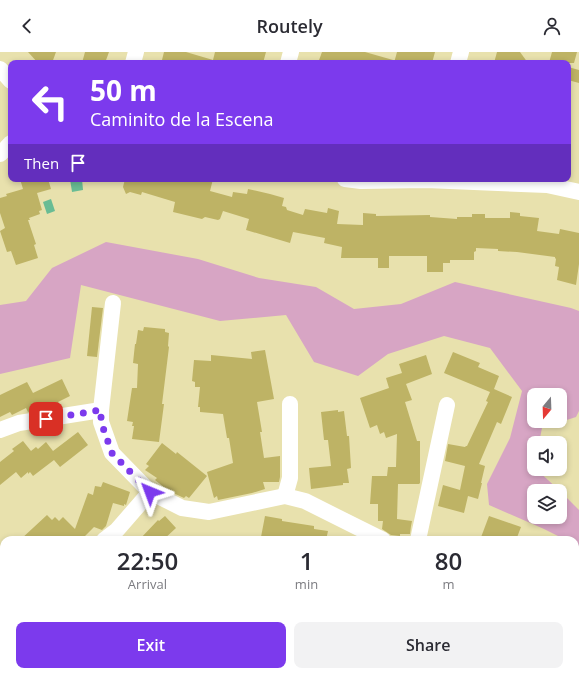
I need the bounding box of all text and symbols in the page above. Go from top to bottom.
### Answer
text: Routely [256,14,323,38]
icon: back [16,15,38,37]
icon: person [541,15,563,37]
text: 50 m [90,71,157,109]
icon: left [24,76,76,128]
text: Caminito de la Escena [90,107,273,131]
icon: arrive [67,152,89,174]
text: Then [24,153,59,173]
north arrow [527,388,567,428]
map controls [527,388,567,524]
pin [29,402,63,436]
icon: arrive [35,408,57,430]
button: sound [527,436,567,476]
position arrow [129,471,171,513]
button: layers [527,484,567,524]
text: 22:50 [117,544,178,577]
text: 1 [300,544,313,577]
text: 80 [435,544,462,577]
text: Arrival [128,575,167,593]
text: min [295,575,318,593]
text: m [443,575,455,593]
button: Exit [16,622,286,668]
button: Share [294,622,563,668]

